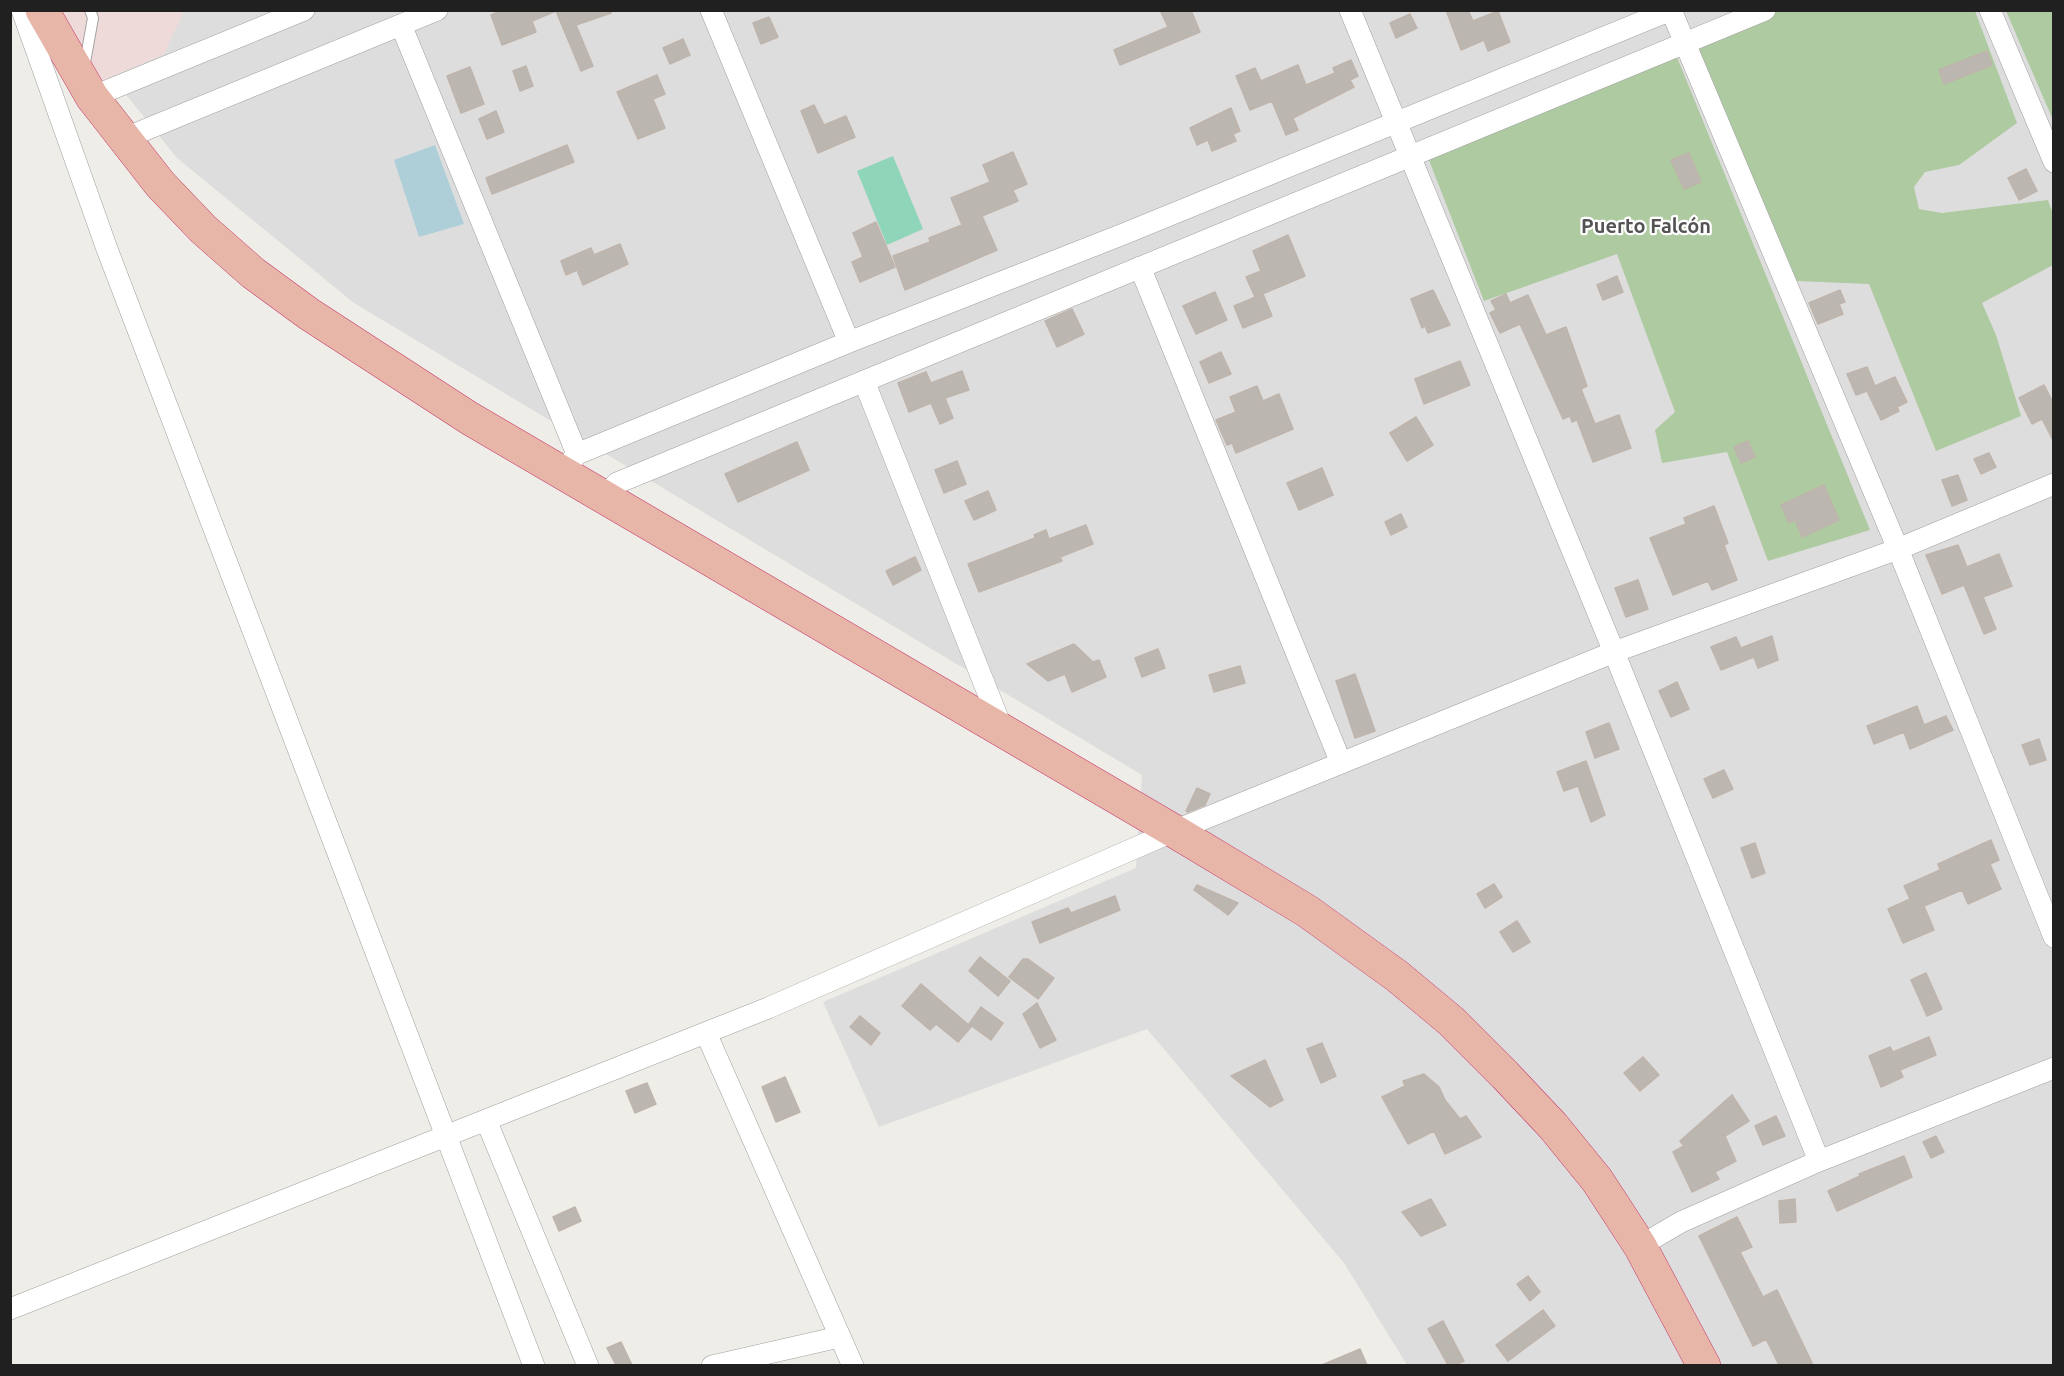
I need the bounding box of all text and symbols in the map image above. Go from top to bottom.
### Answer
district label: Puerto Falcón [1581,214,1711,238]

